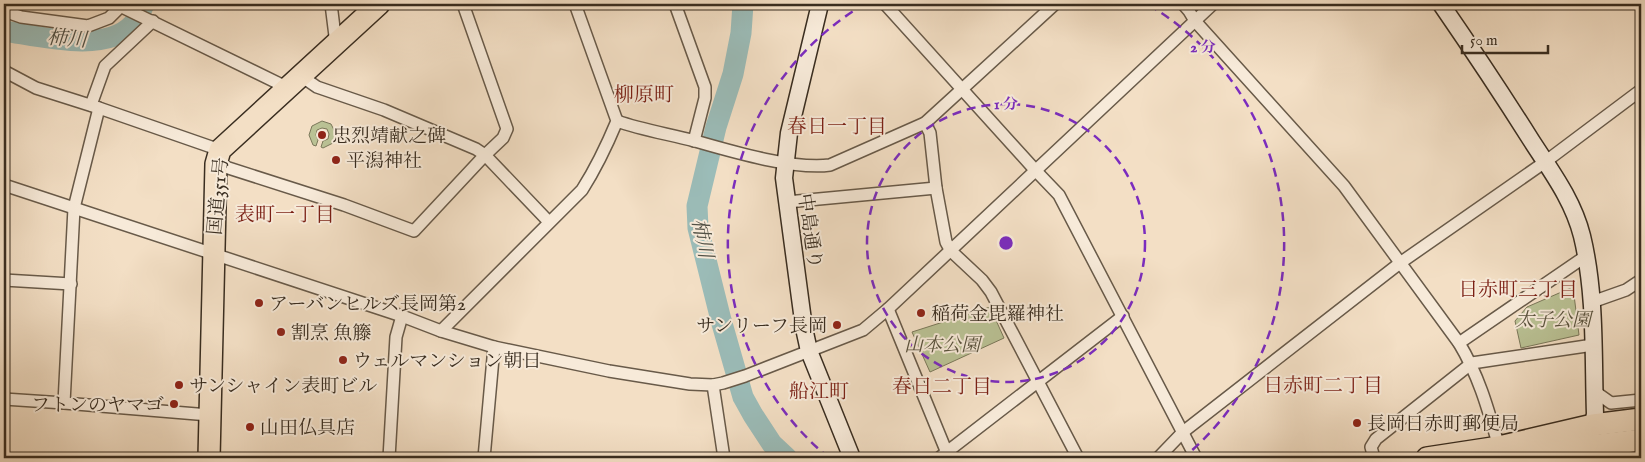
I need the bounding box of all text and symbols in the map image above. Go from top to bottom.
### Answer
scale bar [1462,22,1549,54]
water label: 柿川 [46,26,90,54]
text: 50 m [1470,31,1498,50]
text: 2 分 [1190,38,1216,57]
district label: 柳原町 [614,83,674,108]
text: 1 分 [994,95,1018,114]
district label: 春日一丁目 [787,115,887,140]
place label: 忠烈靖献之碑 [332,125,446,149]
marker: 忠烈靖献之碑 [316,129,328,141]
place label: 平潟神社 [346,150,422,174]
marker: 平潟神社 [330,154,342,166]
street label: 国道351号 [204,156,234,236]
street label: 中島通り [792,192,826,271]
district label: 表町一丁目 [235,203,335,228]
water label: 柿川 [685,216,718,262]
centre of rings [997,234,1015,252]
district label: 日赤町三丁目 [1458,278,1578,303]
place label: アーバンヒルズ長岡第2 [269,293,466,317]
marker: アーバンヒルズ長岡第2 [253,297,265,309]
place label: 稲荷金毘羅神社 [931,303,1064,327]
marker: 稲荷金毘羅神社 [915,307,927,319]
park label: 太子公園 [1515,309,1594,333]
place label: サンリーフ長岡 [696,315,827,339]
marker: サンリーフ長岡 [831,319,843,331]
place label: 割烹 魚籐 [291,322,371,346]
marker: 割烹 魚籐 [275,326,287,338]
park label: 山本公園 [904,334,983,358]
place label: ウェルマンション朝日 [353,350,541,374]
marker: ウェルマンション朝日 [337,354,349,366]
district label: 日赤町二丁目 [1263,374,1383,399]
place label: サンシャイン表町ビル [189,375,377,399]
district label: 春日二丁目 [892,375,992,400]
marker: サンシャイン表町ビル [173,379,185,391]
district label: 船江町 [789,380,849,405]
place label: フトンのヤマゴ [31,394,164,418]
marker: フトンのヤマゴ [168,398,180,410]
place label: 長岡日赤町郵便局 [1367,413,1519,437]
place label: 山田仏具店 [260,417,355,441]
marker: 長岡日赤町郵便局 [1351,417,1363,429]
marker: 山田仏具店 [244,421,256,433]

